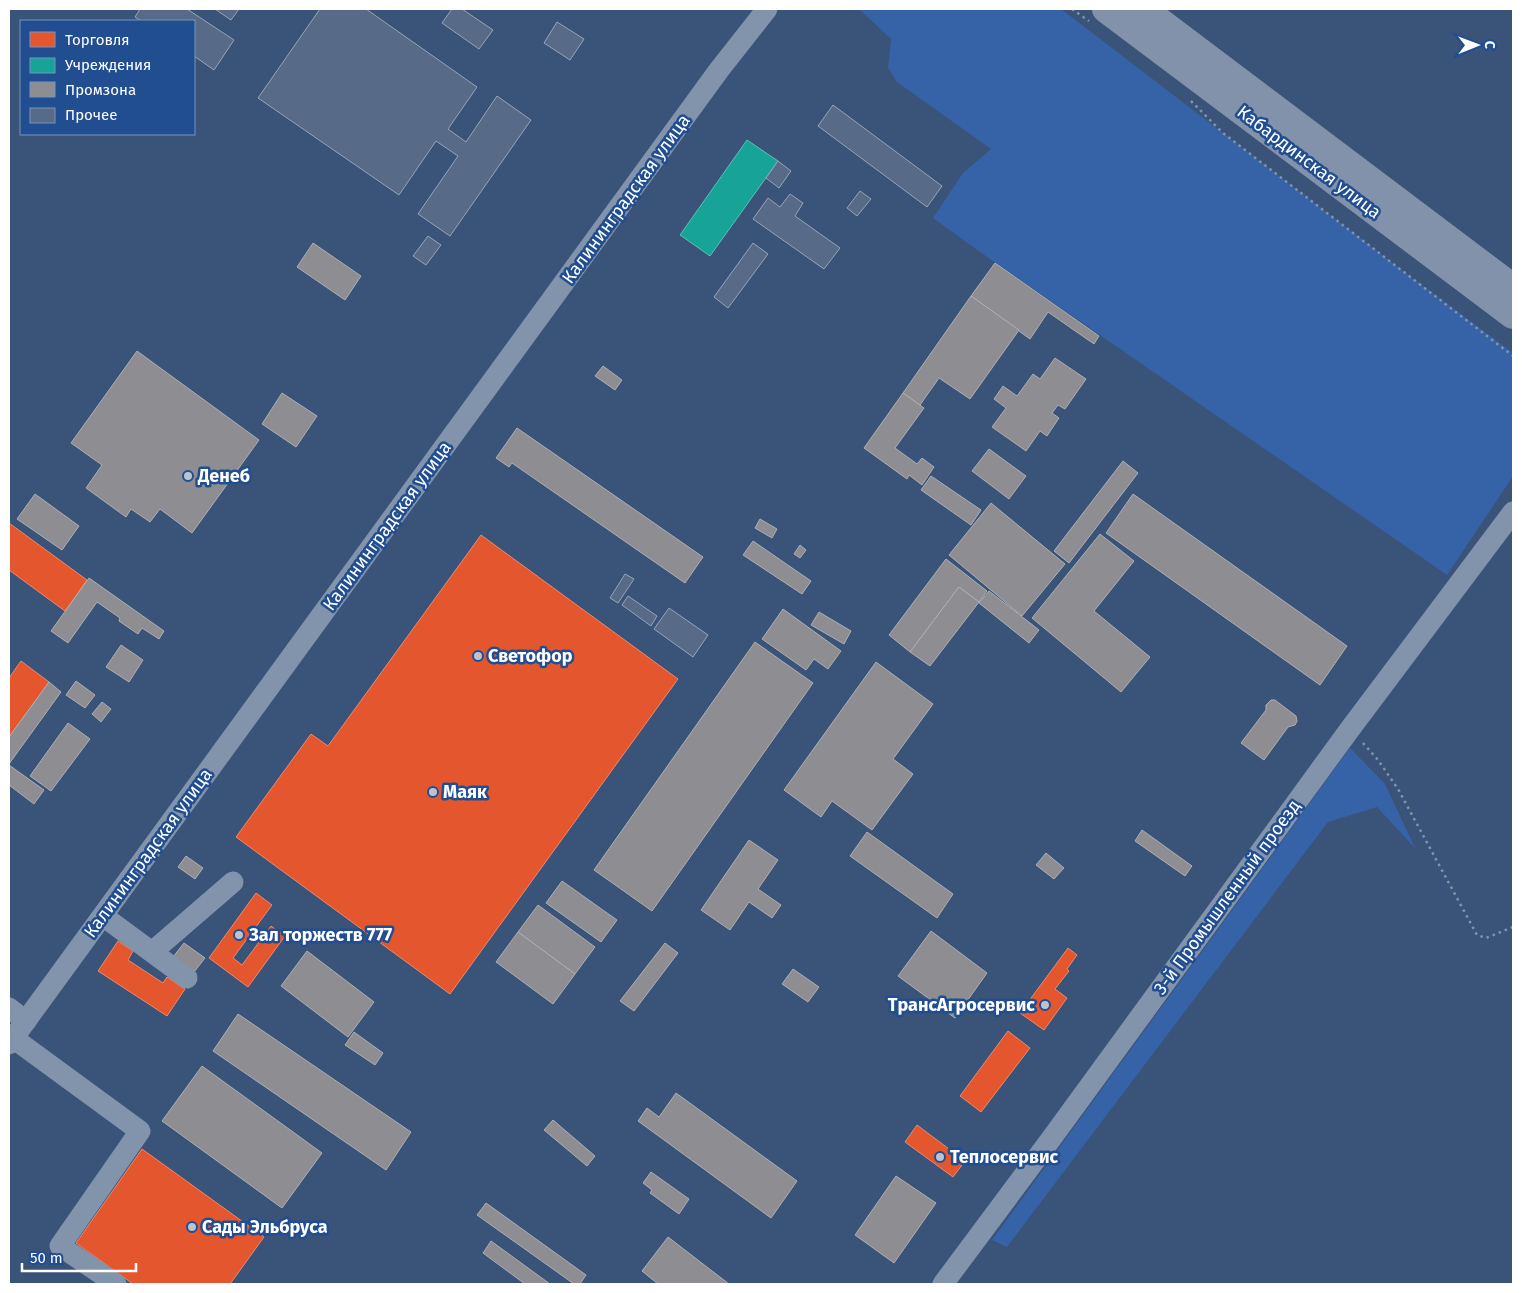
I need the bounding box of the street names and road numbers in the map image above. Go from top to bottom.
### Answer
street label: Кабардинская улица [1233,101,1385,223]
street label: Калининградская улица [557,110,695,288]
street label: Калининградская улица [318,437,456,615]
street label: Калининградская улица [79,764,217,942]
street label: 3-й Промышленный проезд [1149,795,1305,999]

